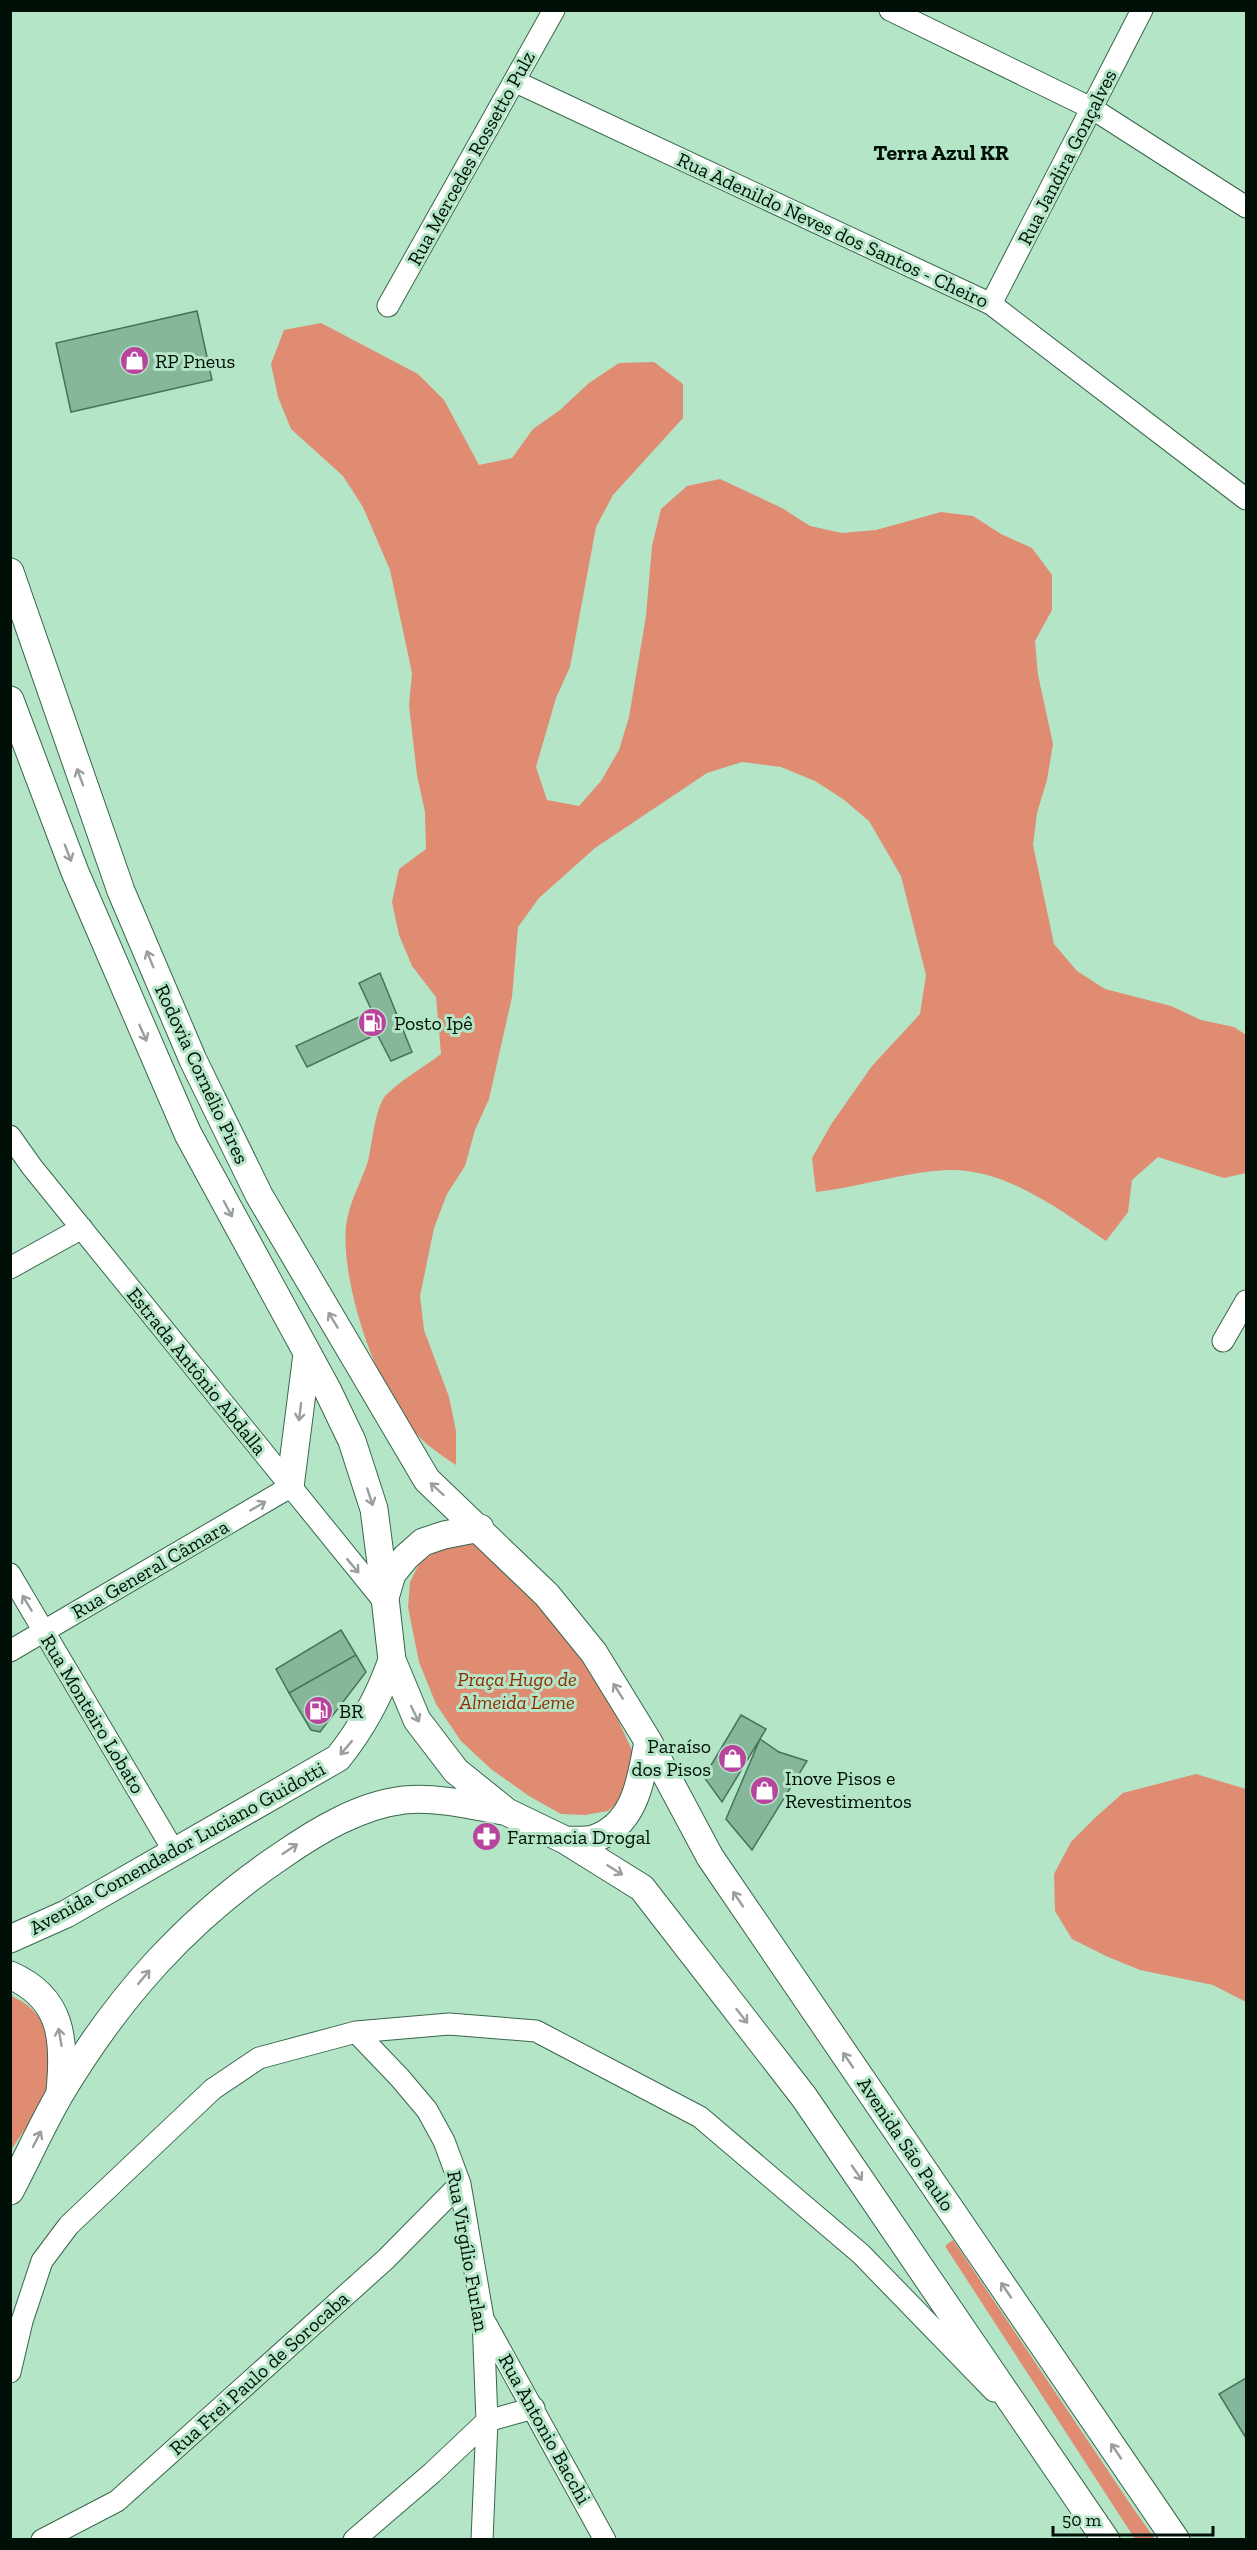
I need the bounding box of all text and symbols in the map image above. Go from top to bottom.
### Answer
street label: Rua Mercedes Rossetto Pulz [402,47,540,269]
street label: Rua Jandira Gonçalves [1012,65,1122,249]
district label: Terra Azul KR [873,139,1009,166]
street label: Rua Adenildo Neves dos Santos - Cheiro [673,147,993,313]
shop icon: RP Pneus [118,345,150,377]
place label: RP Pneus [155,349,235,373]
one-way arrow [74,769,85,787]
one-way arrow [63,843,74,862]
one-way arrow [144,950,155,969]
street label: Rodovia Cornélio Pires [150,981,254,1167]
fuel station icon: Posto Ipê [357,1007,389,1039]
place label: Posto Ipê [394,1011,473,1035]
one-way arrow [138,1023,149,1042]
one-way arrow [223,1199,234,1217]
street label: Estrada Antônio Abdalla [122,1282,272,1460]
one-way arrow [326,1312,338,1329]
one-way arrow [294,1401,305,1421]
one-way arrow [430,1482,445,1496]
one-way arrow [365,1487,376,1506]
one-way arrow [249,1500,266,1512]
street label: Rua General Câmara [67,1514,233,1624]
one-way arrow [346,1558,360,1573]
one-way arrow [21,1595,33,1612]
street label: Rua Monteiro Lobato [36,1630,150,1798]
park label: Praça Hugo de Almeida Leme [457,1667,577,1714]
one-way arrow [611,1683,623,1700]
fuel station icon: BR [302,1695,334,1727]
place label: BR [339,1699,364,1723]
one-way arrow [410,1704,422,1722]
place label: Paraíso dos Pisos [632,1734,711,1781]
one-way arrow [339,1740,352,1756]
shop icon: Paraíso dos Pisos [716,1742,748,1774]
street label: Avenida Comendador Luciano Guidotti [25,1756,329,1940]
place label: Inove Pisos e Revestimentos [785,1766,912,1813]
shop icon: Inove Pisos e Revestimentos [748,1774,780,1806]
pharmacy icon: Farmacia Drogal [470,1821,502,1853]
place label: Farmacia Drogal [507,1825,651,1849]
one-way arrow [281,1843,298,1855]
one-way arrow [606,1864,623,1876]
one-way arrow [732,1891,744,1907]
one-way arrow [137,1970,151,1985]
one-way arrow [735,2008,748,2024]
one-way arrow [54,2028,65,2047]
one-way arrow [842,2052,854,2068]
street label: Avenida São Paulo [852,2072,960,2216]
one-way arrow [31,2131,43,2148]
one-way arrow [851,2165,863,2181]
street label: Rua Virgílio Furlan [442,2169,494,2334]
one-way arrow [1000,2282,1012,2299]
street label: Rua Frei Paulo de Sorocaba [164,2286,354,2460]
street label: Rua Antonio Bacchi [494,2350,596,2509]
one-way arrow [1110,2443,1122,2460]
scale bar [1053,2499,1214,2537]
text: 50 m [1062,2509,1102,2531]

